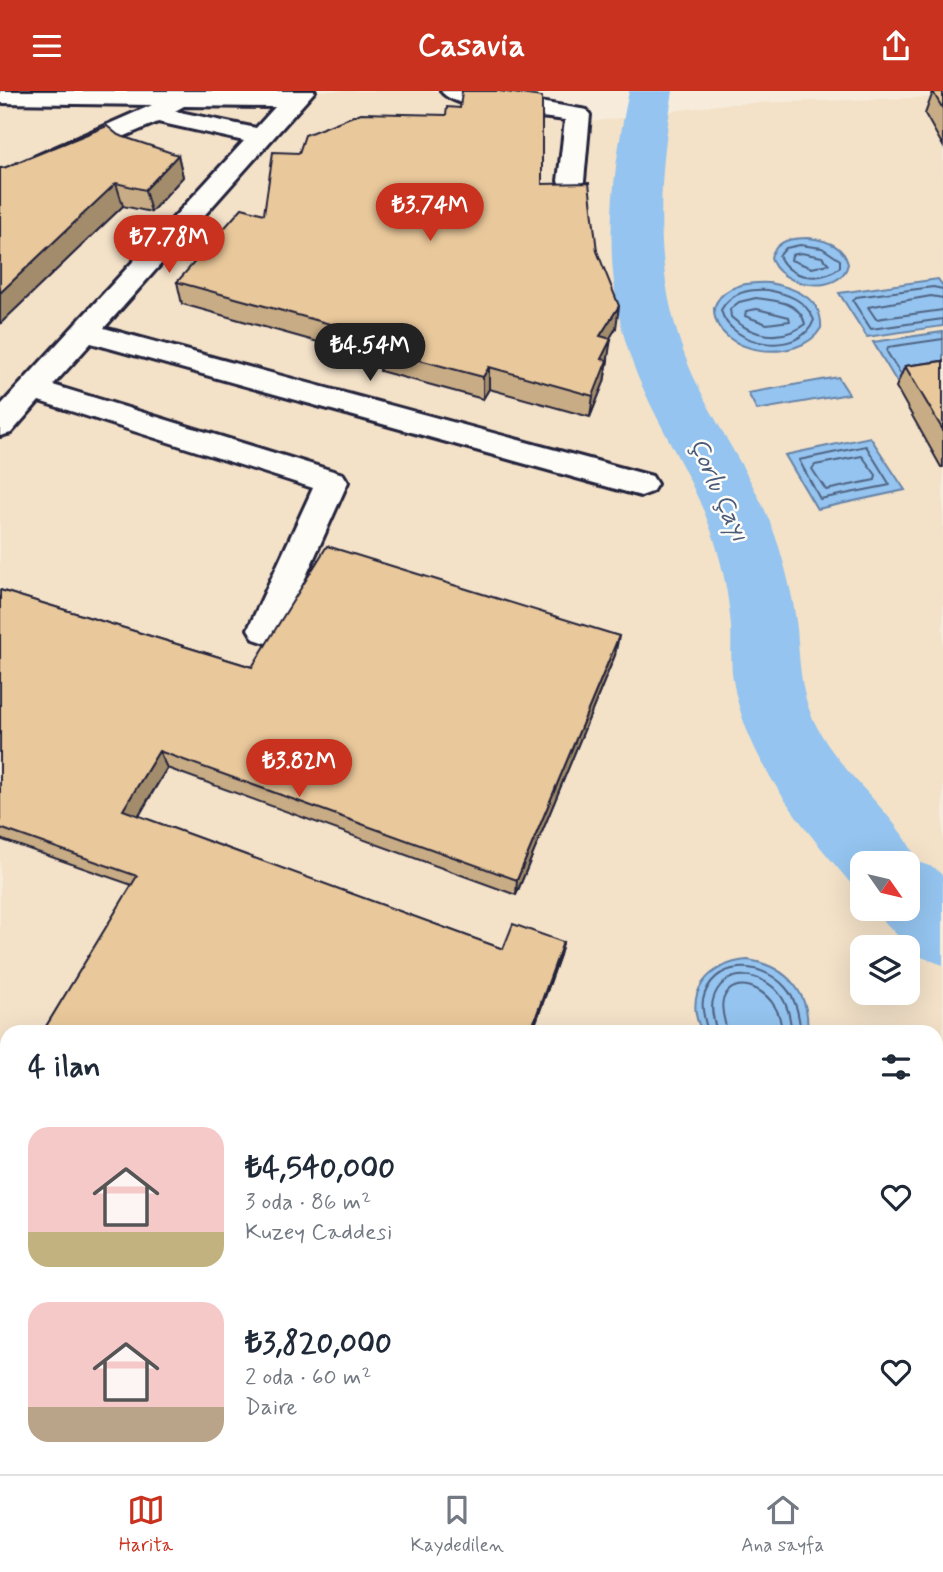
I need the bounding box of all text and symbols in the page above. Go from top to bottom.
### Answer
text: Casavia [418,25,525,67]
icon: menu [28,27,66,65]
icon: share [877,27,915,65]
pin: ₺3.74M [373,183,487,243]
text: ₺3.74M [392,191,468,221]
pin: ₺7.78M [112,215,226,275]
text: ₺7.78M [130,223,208,253]
pin: ₺4.54M [313,323,427,383]
text: ₺4.54M [330,331,410,361]
water label: Çorlu Çayı [680,433,756,547]
pin: ₺3.82M [242,739,356,799]
text: ₺3.82M [262,747,336,777]
north arrow [850,851,920,921]
map controls [850,851,920,1005]
button: layers [850,935,920,1005]
text: 4 ilan [28,1048,101,1087]
icon: filters [877,1048,915,1086]
text: ₺4,540,000 [245,1149,395,1188]
icon: home [84,1155,168,1239]
icon: heart [877,1178,915,1216]
text: 3 oda · 86 m² [245,1188,371,1218]
text: Kuzey Caddesi [245,1218,392,1248]
text: ₺3,820,000 [245,1324,392,1363]
icon: home [84,1330,168,1414]
icon: heart [877,1353,915,1391]
text: 2 oda · 60 m² [245,1363,371,1393]
text: Daire [245,1393,297,1423]
tab: Harita [119,1491,173,1558]
tab: Kaydedilen [411,1491,504,1558]
tab: Ana sayfa [741,1491,824,1558]

